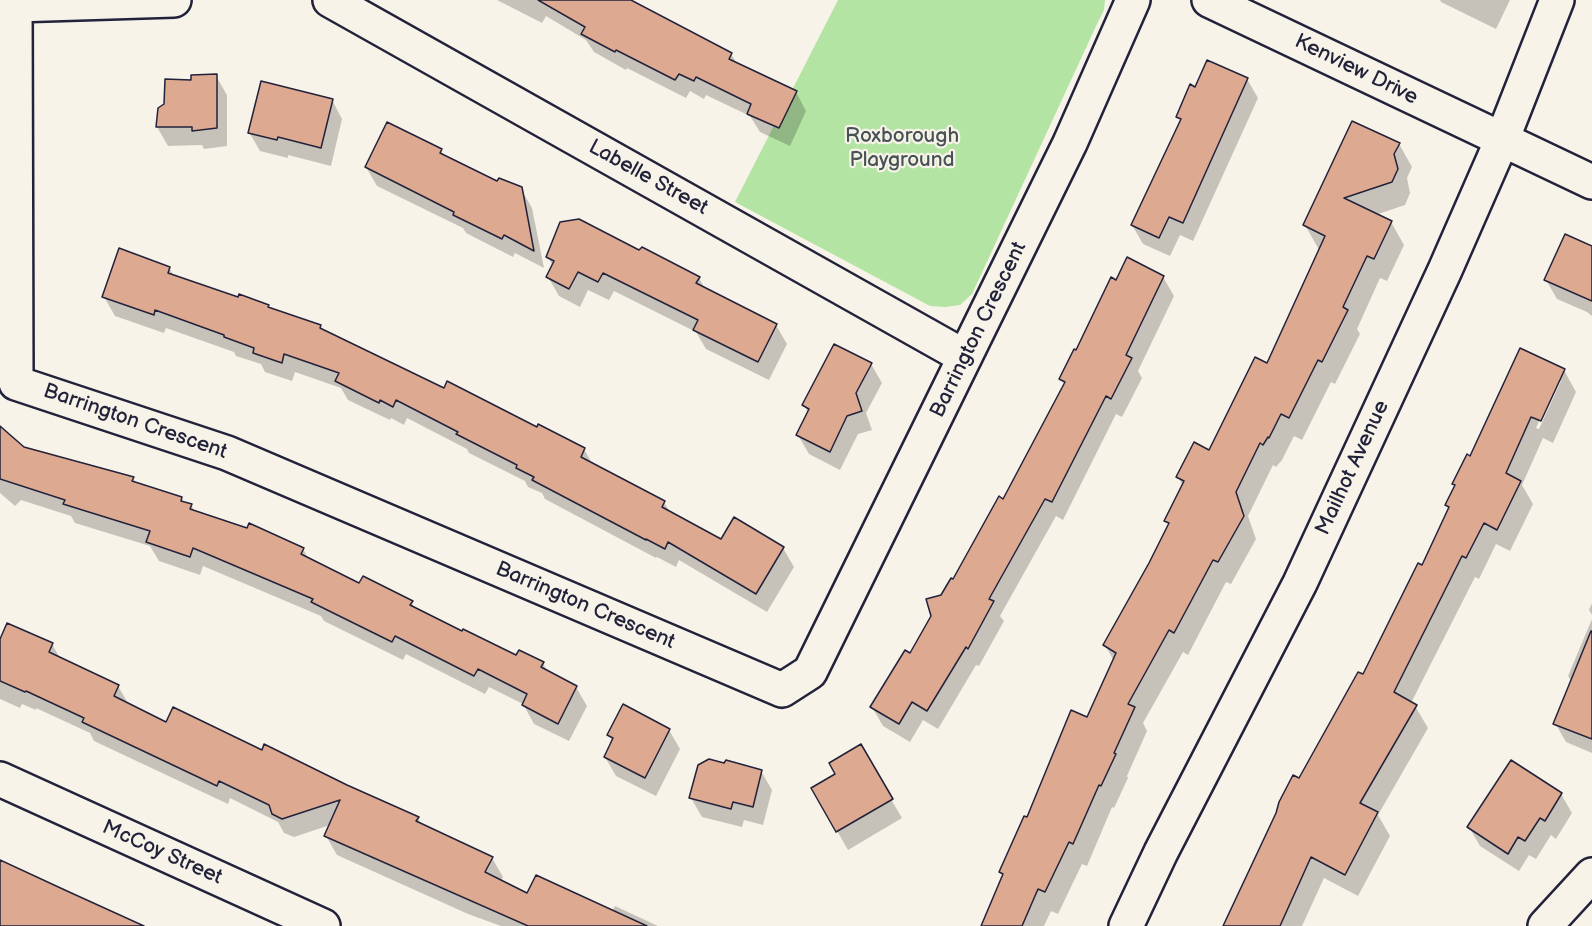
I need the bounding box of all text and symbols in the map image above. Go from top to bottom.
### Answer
street label: Kenview Drive [1290,29,1422,111]
park label: Roxborough Playground [845,124,959,174]
street label: Labelle Street [584,135,712,221]
street label: Barrington Crescent [925,238,1033,422]
street label: Barrington Crescent [40,379,230,465]
street label: Mailhot Avenue [1311,397,1395,539]
street label: Barrington Crescent [492,557,678,655]
street label: McCoy Street [98,815,226,891]

